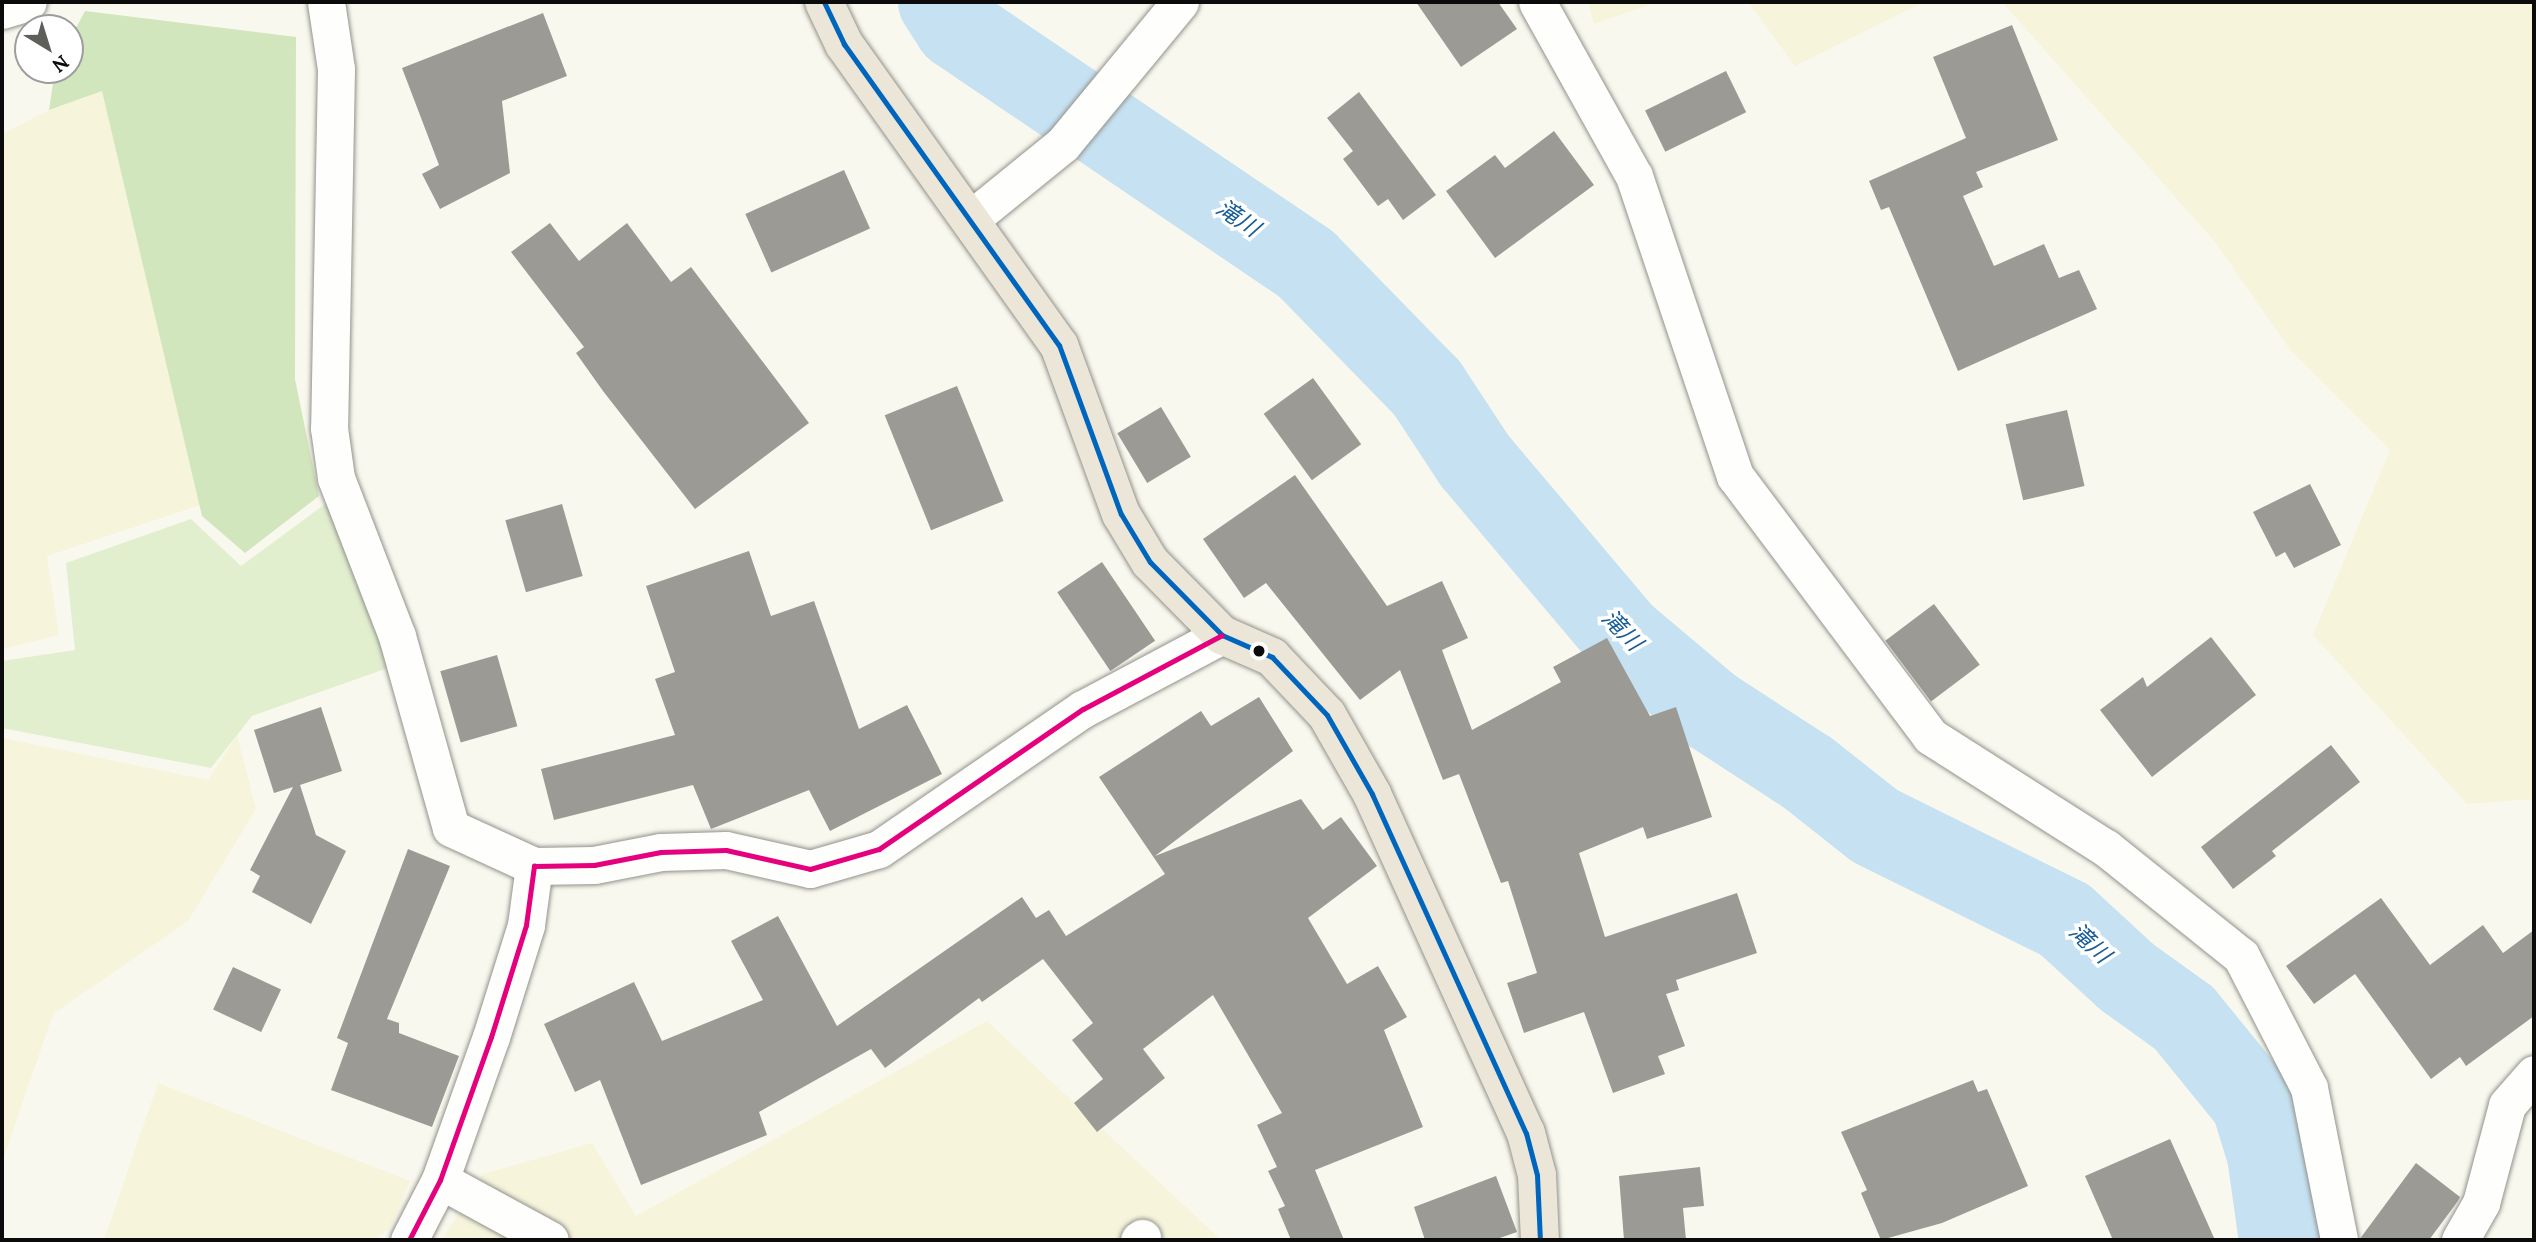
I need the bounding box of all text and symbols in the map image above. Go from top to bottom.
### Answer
north arrow [14,14,84,84]
text: N [48,50,74,78]
water label: 滝川 [1211,194,1265,242]
water label: 滝川 [1596,604,1648,656]
unlabelled marker [1252,644,1266,658]
water label: 滝川 [2064,917,2116,969]

